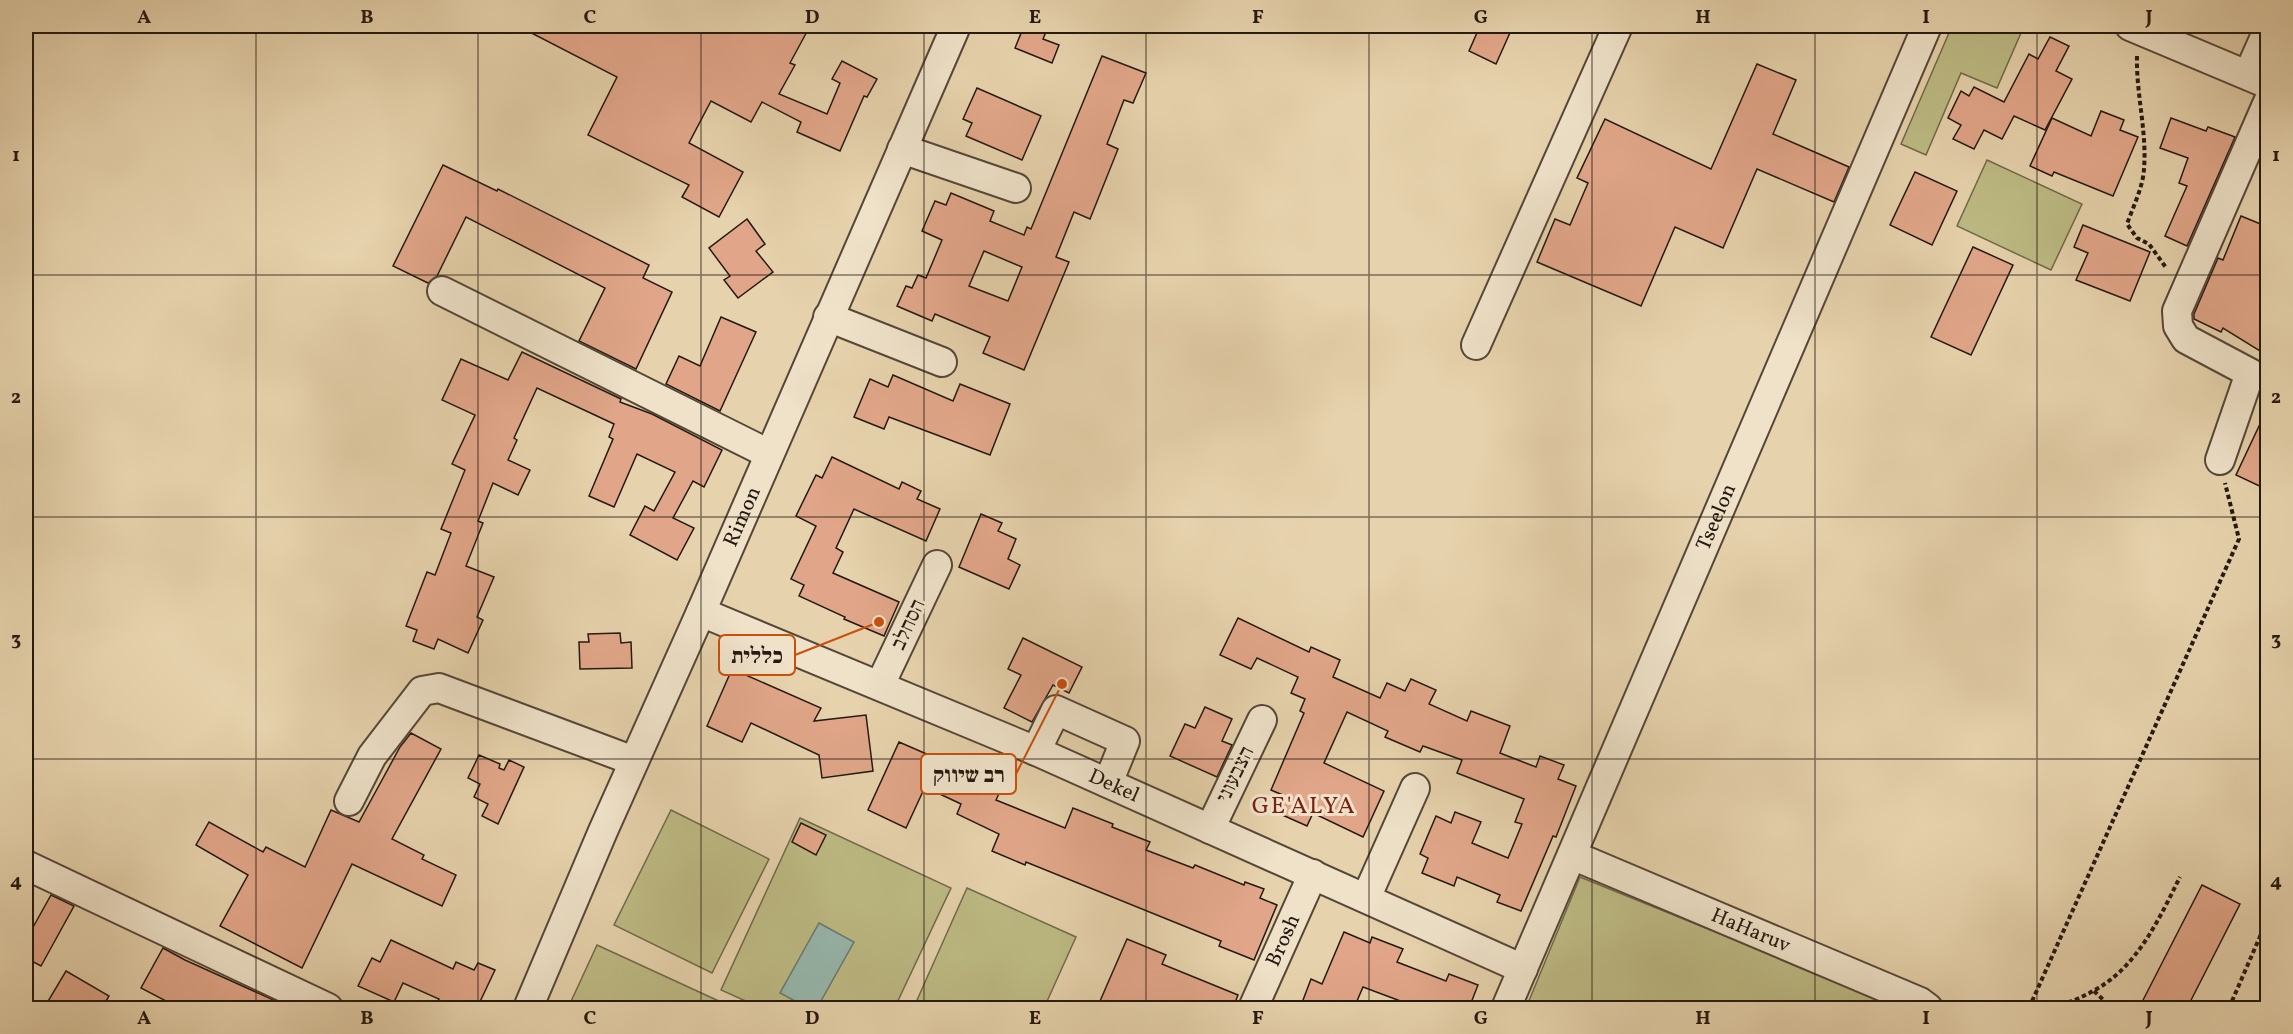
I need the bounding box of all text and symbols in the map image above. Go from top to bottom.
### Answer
text: A [137,4,151,32]
text: B [360,4,374,32]
text: C [584,4,597,32]
text: D [805,4,819,32]
text: E [1029,4,1041,32]
text: F [1252,4,1264,32]
text: G [1474,4,1488,32]
text: H [1695,4,1711,32]
text: I [1922,4,1930,32]
text: J [2144,4,2153,32]
text: 1 [12,142,20,170]
text: 1 [2272,142,2280,170]
text: 2 [11,384,21,412]
text: 2 [2271,384,2281,412]
street label: Tseelon [1689,479,1744,555]
street label: Rimon [717,482,768,551]
street label: הסחלב [885,595,933,655]
text: 3 [11,626,21,654]
text: 3 [2271,626,2281,654]
callout: כללית [719,635,795,675]
text: כללית [731,642,783,673]
street label: הצבעוני [1210,742,1262,808]
callout: רב שיווק [921,754,1016,794]
text: רב שיווק [933,761,1005,792]
street label: Dekel [1084,762,1144,810]
district label: GE'ALYA [1252,790,1356,824]
text: 4 [10,868,22,896]
text: 4 [2270,868,2282,896]
street label: HaHaruv [1707,901,1795,960]
street label: Brosh [1259,910,1308,971]
text: A [137,1005,151,1033]
text: B [360,1005,374,1033]
text: C [584,1005,597,1033]
text: D [805,1005,819,1033]
text: E [1029,1005,1041,1033]
text: F [1252,1005,1264,1033]
text: G [1474,1005,1488,1033]
text: H [1695,1005,1711,1033]
text: I [1922,1005,1930,1033]
text: J [2144,1005,2153,1033]

